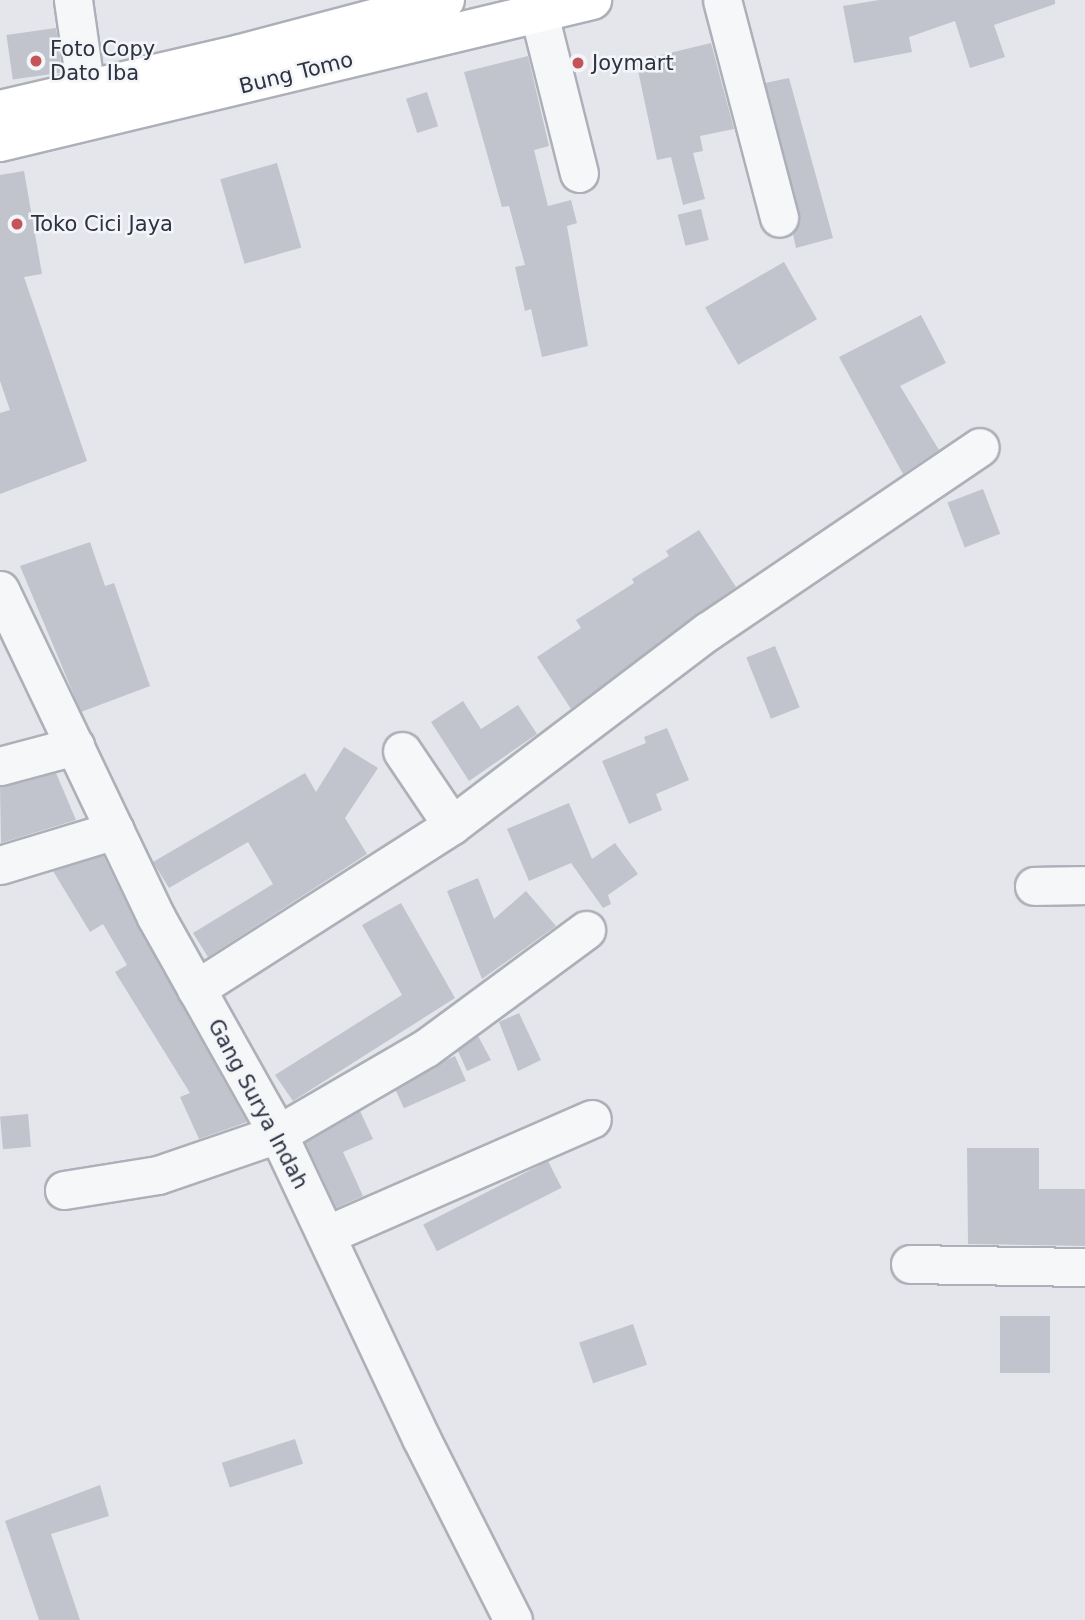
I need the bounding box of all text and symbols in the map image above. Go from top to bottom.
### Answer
place label: Foto Copy Dato Iba [50,36,155,86]
street label: Bung Tomo [236,47,356,99]
place label: Joymart [592,50,674,76]
marker: Foto Copy Dato Iba [28,53,44,69]
marker: Joymart [570,55,586,71]
place label: Toko Cici Jaya [31,211,173,237]
marker: Toko Cici Jaya [9,216,25,232]
street label: Gang Surya Indah [203,1015,313,1193]

